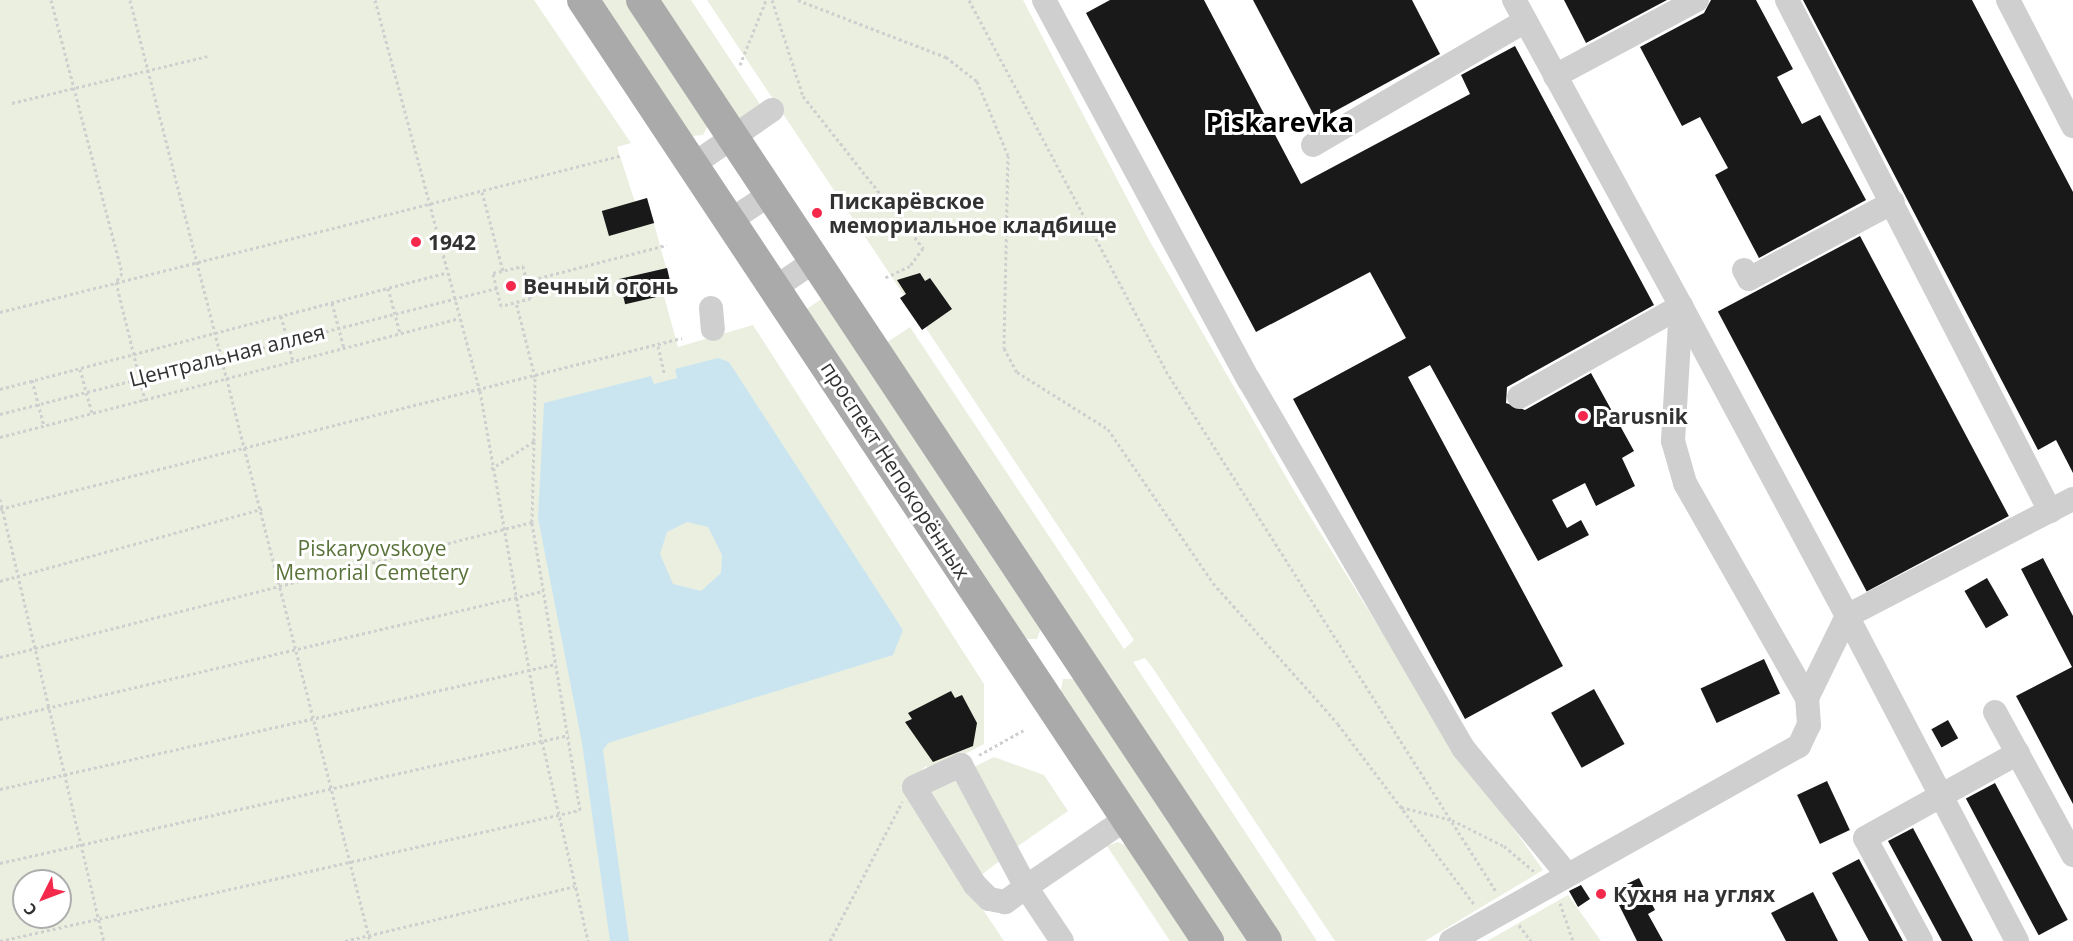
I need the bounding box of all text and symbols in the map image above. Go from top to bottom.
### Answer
district label: Piskarevka [1206,106,1354,138]
place label: Пискарёвское мемориальное кладбище [829,188,1117,238]
marker: Пискарёвское мемориальное кладбище [810,206,824,220]
place label: 1942 [428,229,476,255]
marker: 1942 [409,235,423,249]
place label: Вечный огонь [523,273,678,299]
marker: Вечный огонь [504,279,518,293]
street label: Центральная аллея [127,319,327,391]
street label: проспект Непокорённых [816,356,976,584]
place label: Parusnik [1595,403,1688,429]
marker: Parusnik [1576,409,1590,423]
park label: Piskaryovskoye Memorial Cemetery [275,535,469,585]
north arrow [12,869,72,929]
place label: Кухня на углях [1613,881,1775,907]
marker: Кухня на углях [1594,887,1608,901]
text: С [19,899,42,921]

